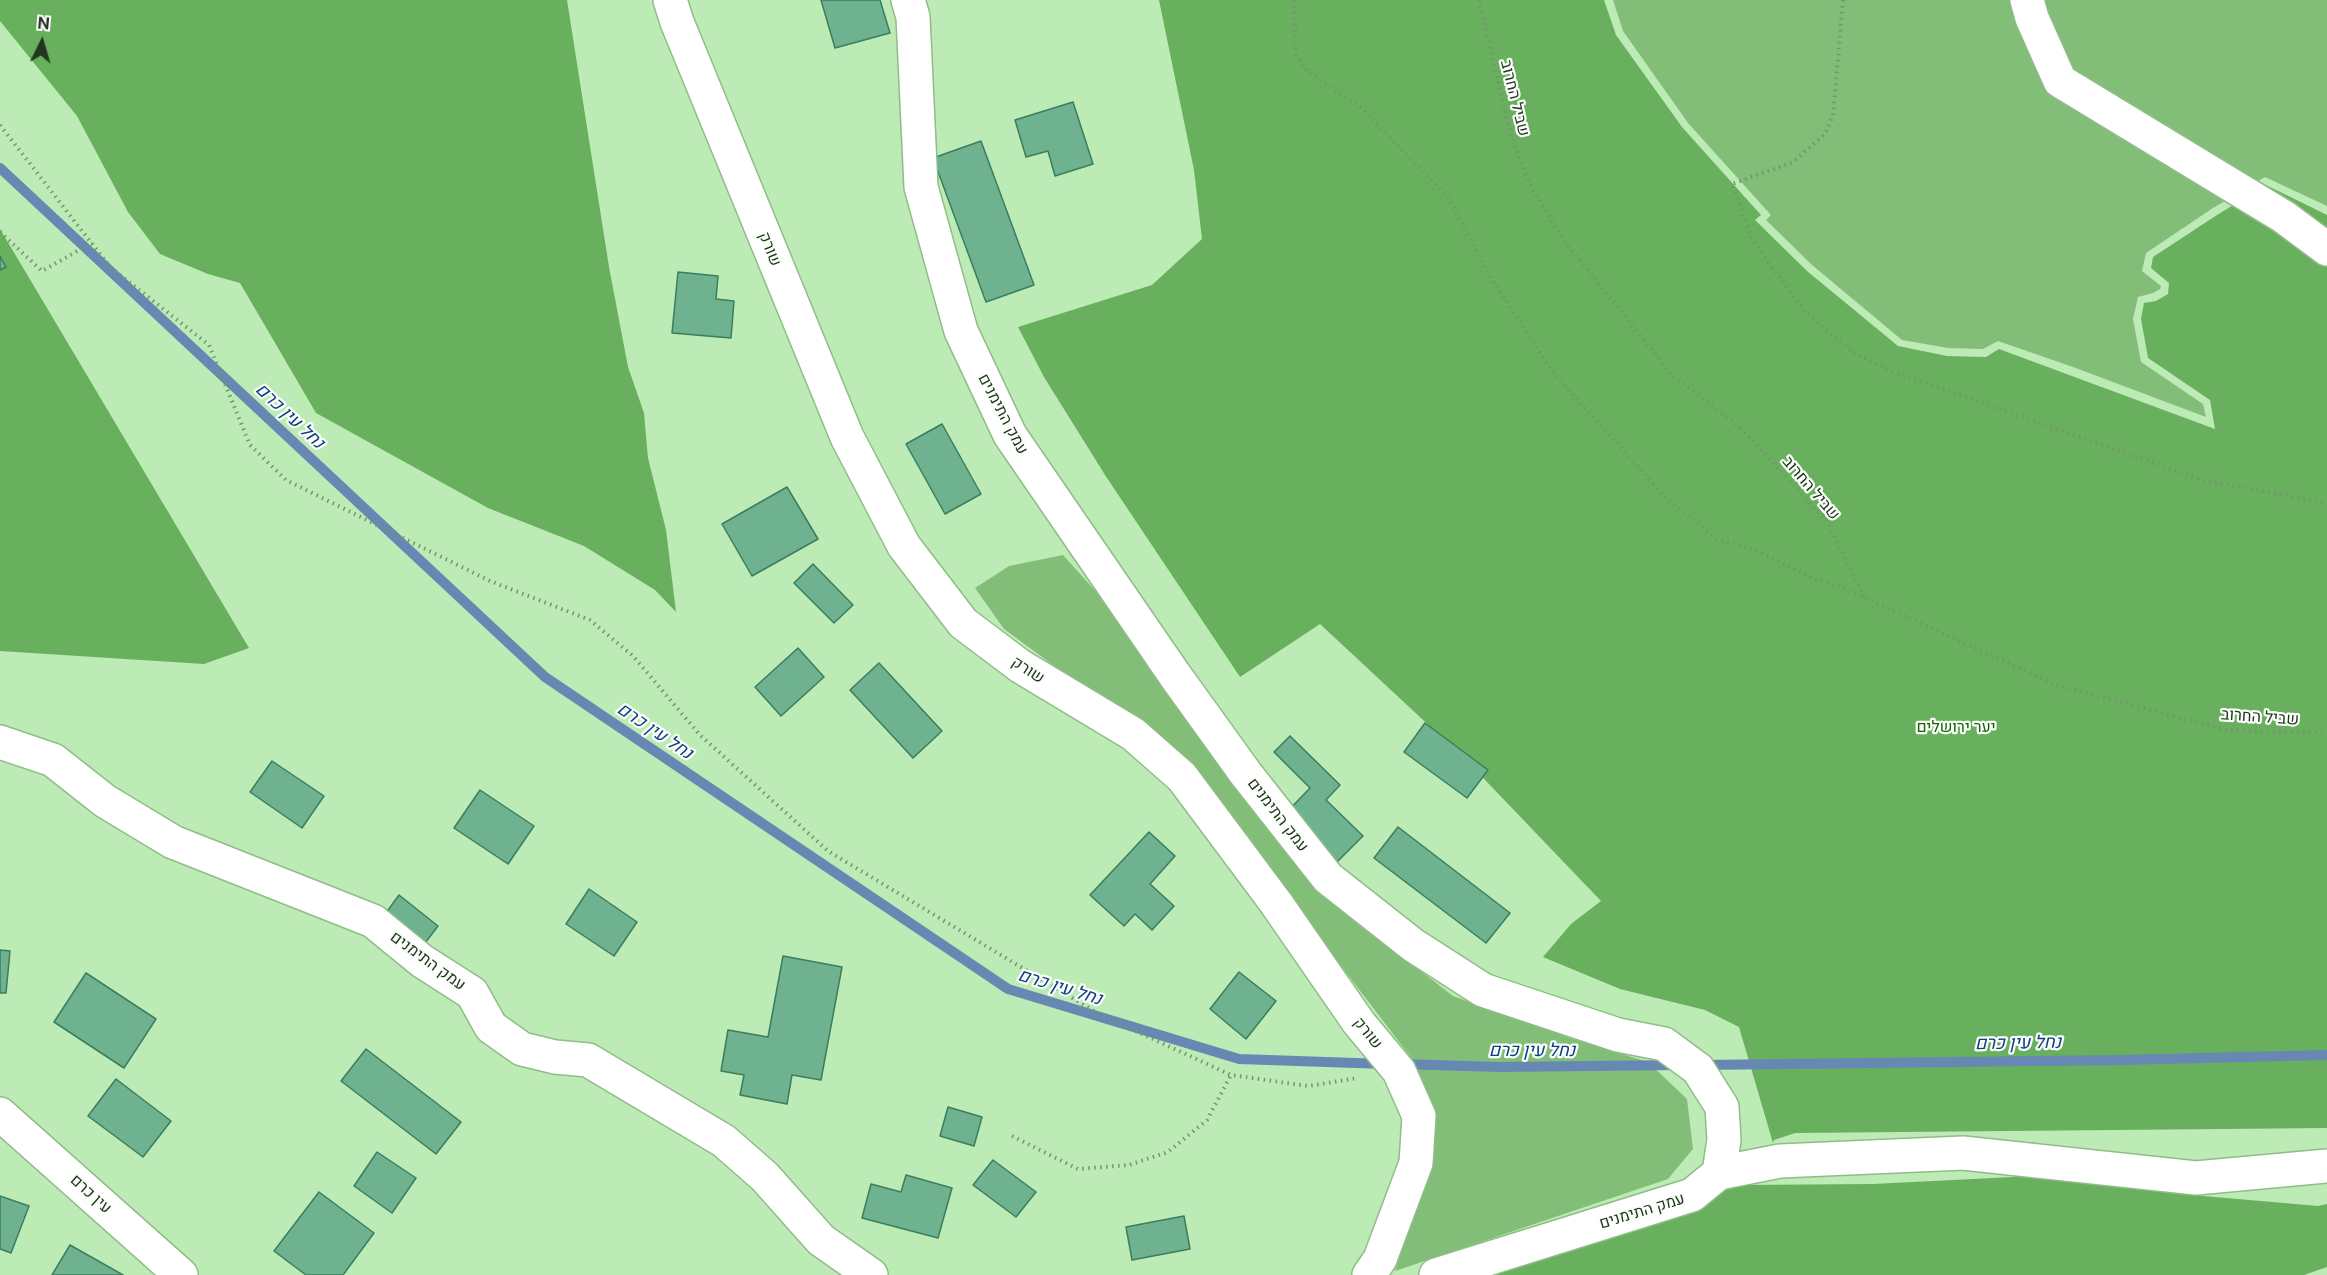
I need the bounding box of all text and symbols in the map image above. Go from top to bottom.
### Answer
north arrow [12,12,72,72]
text: N [37,14,51,34]
street label: שביל החרוב [1496,58,1534,138]
street label: שורק [755,229,785,269]
street label: עמק התימנים [974,370,1032,458]
water label: נחל עין כרם [251,379,329,453]
street label: שביל החרוב [1778,452,1844,524]
street label: שורק [1008,652,1048,688]
water label: נחל עין כרם [613,698,697,764]
street label: שביל החרוב [2220,705,2300,729]
park label: יער ירושלים [1916,717,1996,737]
street label: עמק התימנים [1243,774,1313,856]
street label: עמק התימנים [387,927,469,995]
water label: נחל עין כרם [1016,964,1104,1010]
street label: שורק [1349,1013,1387,1053]
water label: נחל עין כרם [1975,1031,2061,1055]
water label: נחל עין כרם [1489,1039,1575,1061]
street label: עין כרם [66,1170,116,1218]
street label: עמק התימנים [1597,1189,1687,1233]

